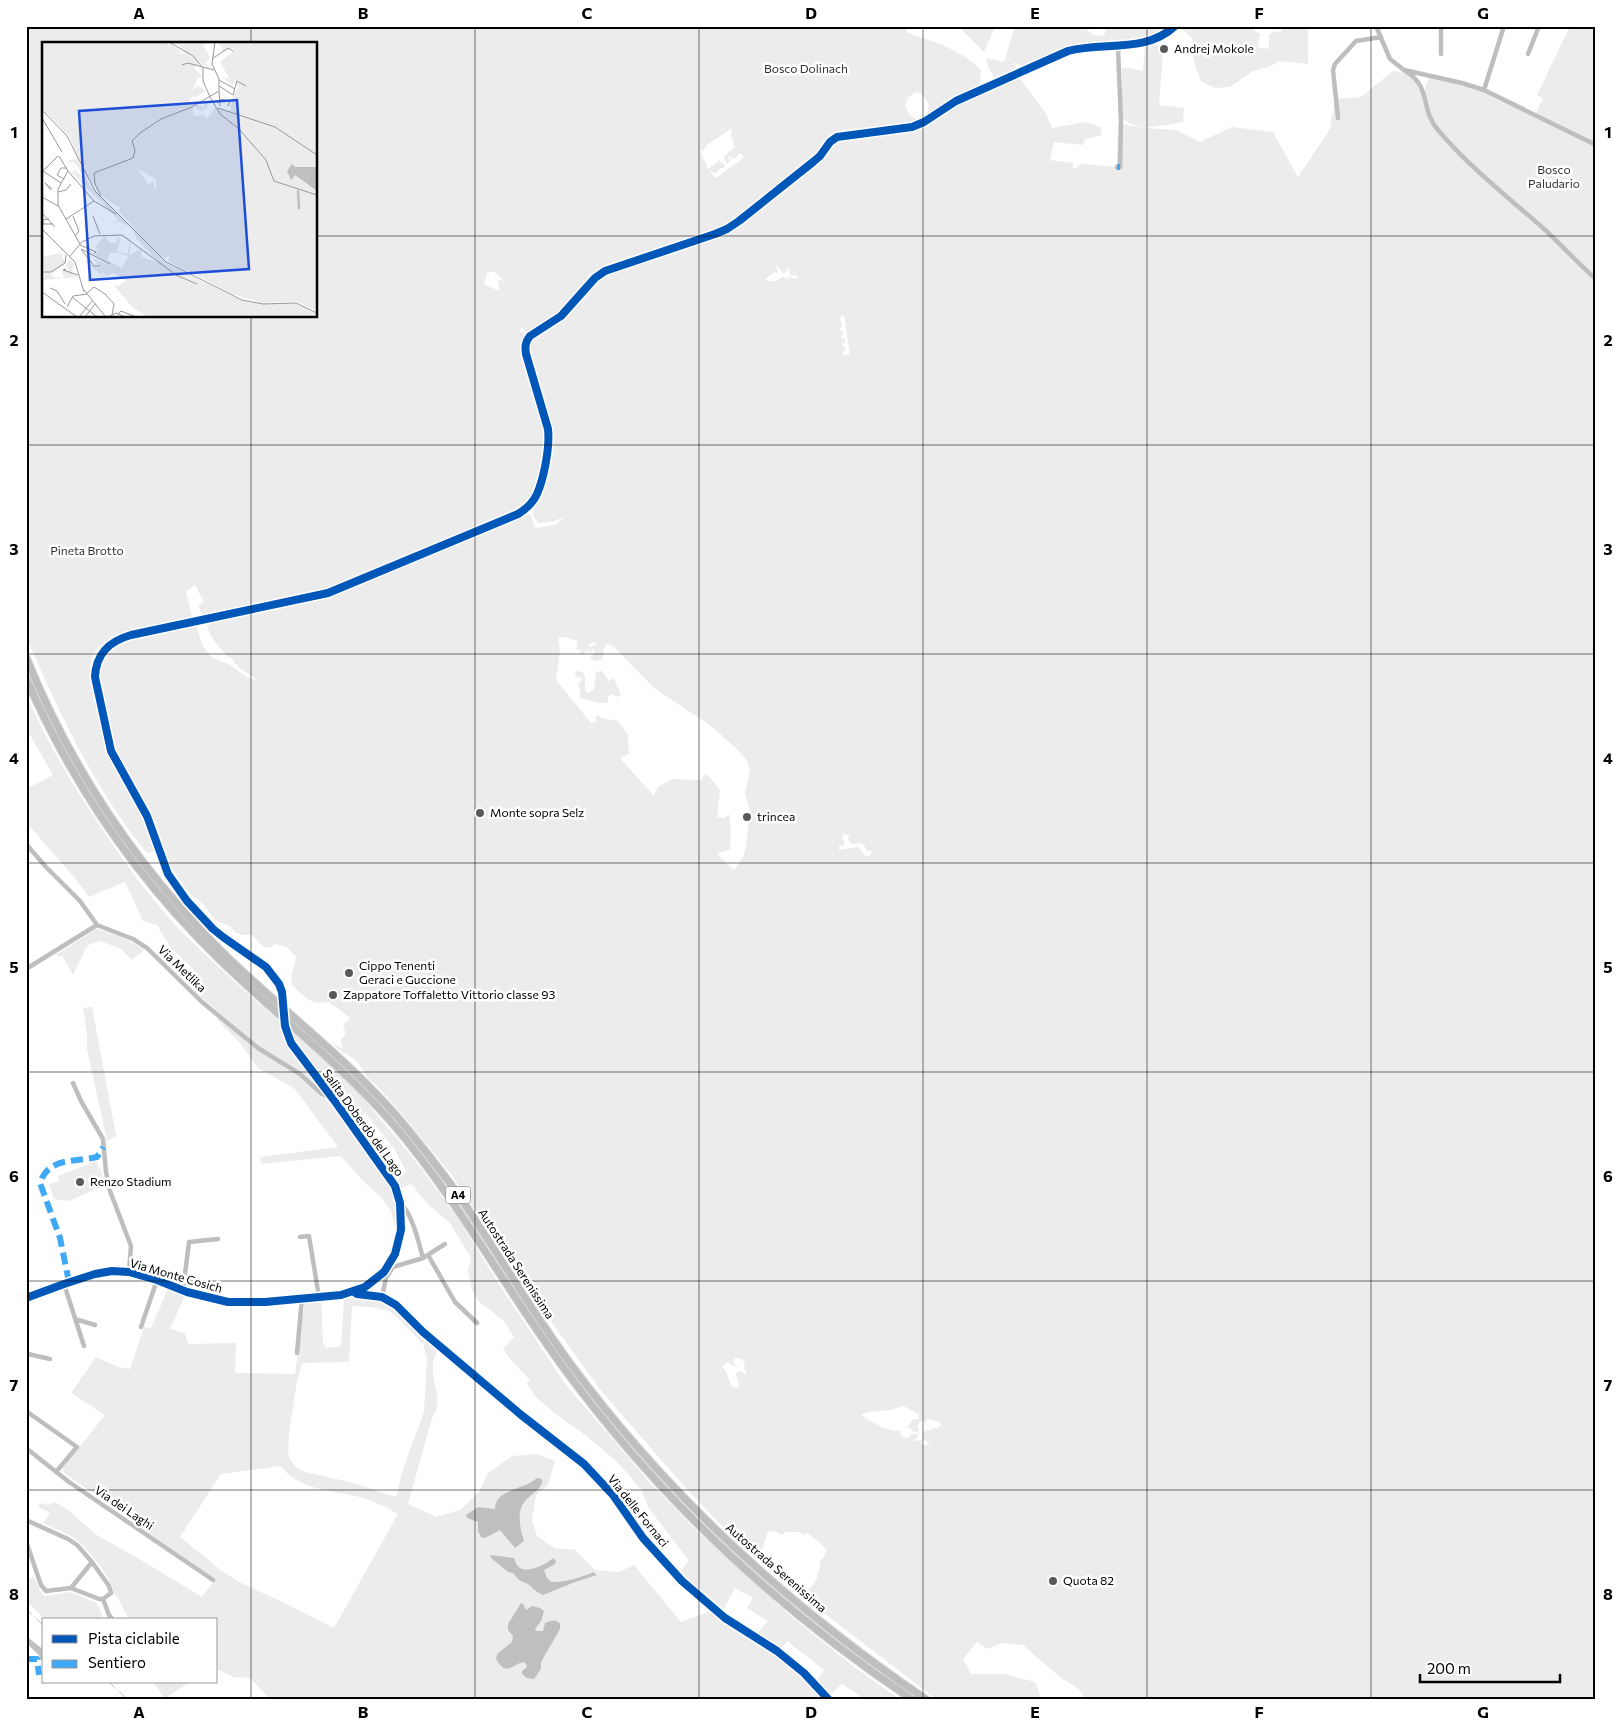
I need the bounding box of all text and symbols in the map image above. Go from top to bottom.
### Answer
text: A [133,3,145,22]
text: B [358,3,369,22]
text: C [582,3,593,22]
text: D [805,3,817,22]
text: E [1030,3,1040,22]
text: F [1254,3,1264,22]
text: G [1477,3,1489,22]
place label: Andrej Mokole [1174,41,1254,55]
inset map [42,42,318,318]
marker: Andrej Mokole [1158,43,1170,55]
park label: Bosco Dolinach [764,61,848,75]
text: 1 [10,122,18,141]
text: 1 [1604,122,1612,141]
park label: Bosco Paludario [1528,162,1580,190]
text: 2 [9,330,19,349]
text: 2 [1603,330,1613,349]
text: 3 [9,539,19,558]
text: 3 [1603,539,1613,558]
park label: Pineta Brotto [50,543,124,557]
text: 4 [9,748,19,767]
text: 4 [1603,748,1613,767]
place label: Monte sopra Selz [490,805,584,819]
marker: Monte sopra Selz [474,807,486,819]
place label: trincea [757,809,795,823]
marker: trincea [741,811,753,823]
street label: Via Metlika [156,942,210,995]
text: 5 [9,957,19,976]
text: 5 [1603,957,1613,976]
place label: Cippo Tenenti Geraci e Guccione [359,958,456,986]
marker: Cippo Tenenti Geraci e Guccione [343,967,355,979]
place label: Zappatore Toffaletto Vittorio classe 93 [343,987,555,1001]
marker: Zappatore Toffaletto Vittorio classe 93 [327,989,339,1001]
street label: Salita Doberdò del Lago [320,1066,407,1179]
text: 6 [9,1166,19,1185]
text: 6 [1603,1166,1613,1185]
place label: Renzo Stadium [90,1174,172,1188]
marker: Renzo Stadium [74,1176,86,1188]
road number: A4 [446,1186,470,1204]
street label: Autostrada Serenissima [476,1206,558,1321]
street label: Via Monte Cosich [128,1255,224,1295]
text: 7 [10,1375,19,1394]
text: 7 [1604,1375,1613,1394]
street label: Via delle Fornaci [605,1472,672,1549]
street label: Via dei Laghi [92,1482,157,1532]
street label: Autostrada Serenissima [724,1520,830,1615]
place label: Quota 82 [1063,1573,1114,1587]
marker: Quota 82 [1047,1575,1059,1587]
text: 8 [9,1584,19,1603]
text: 8 [1603,1584,1613,1603]
legend [42,1618,218,1684]
text: Pista ciclabile [88,1629,180,1647]
scale bar [1420,1651,1560,1683]
text: Sentiero [88,1653,146,1671]
text: 200 m [1427,1659,1471,1677]
text: A [133,1702,145,1721]
text: B [358,1702,369,1721]
text: C [582,1702,593,1721]
text: D [805,1702,817,1721]
text: E [1030,1702,1040,1721]
text: F [1254,1702,1264,1721]
text: G [1477,1702,1489,1721]

